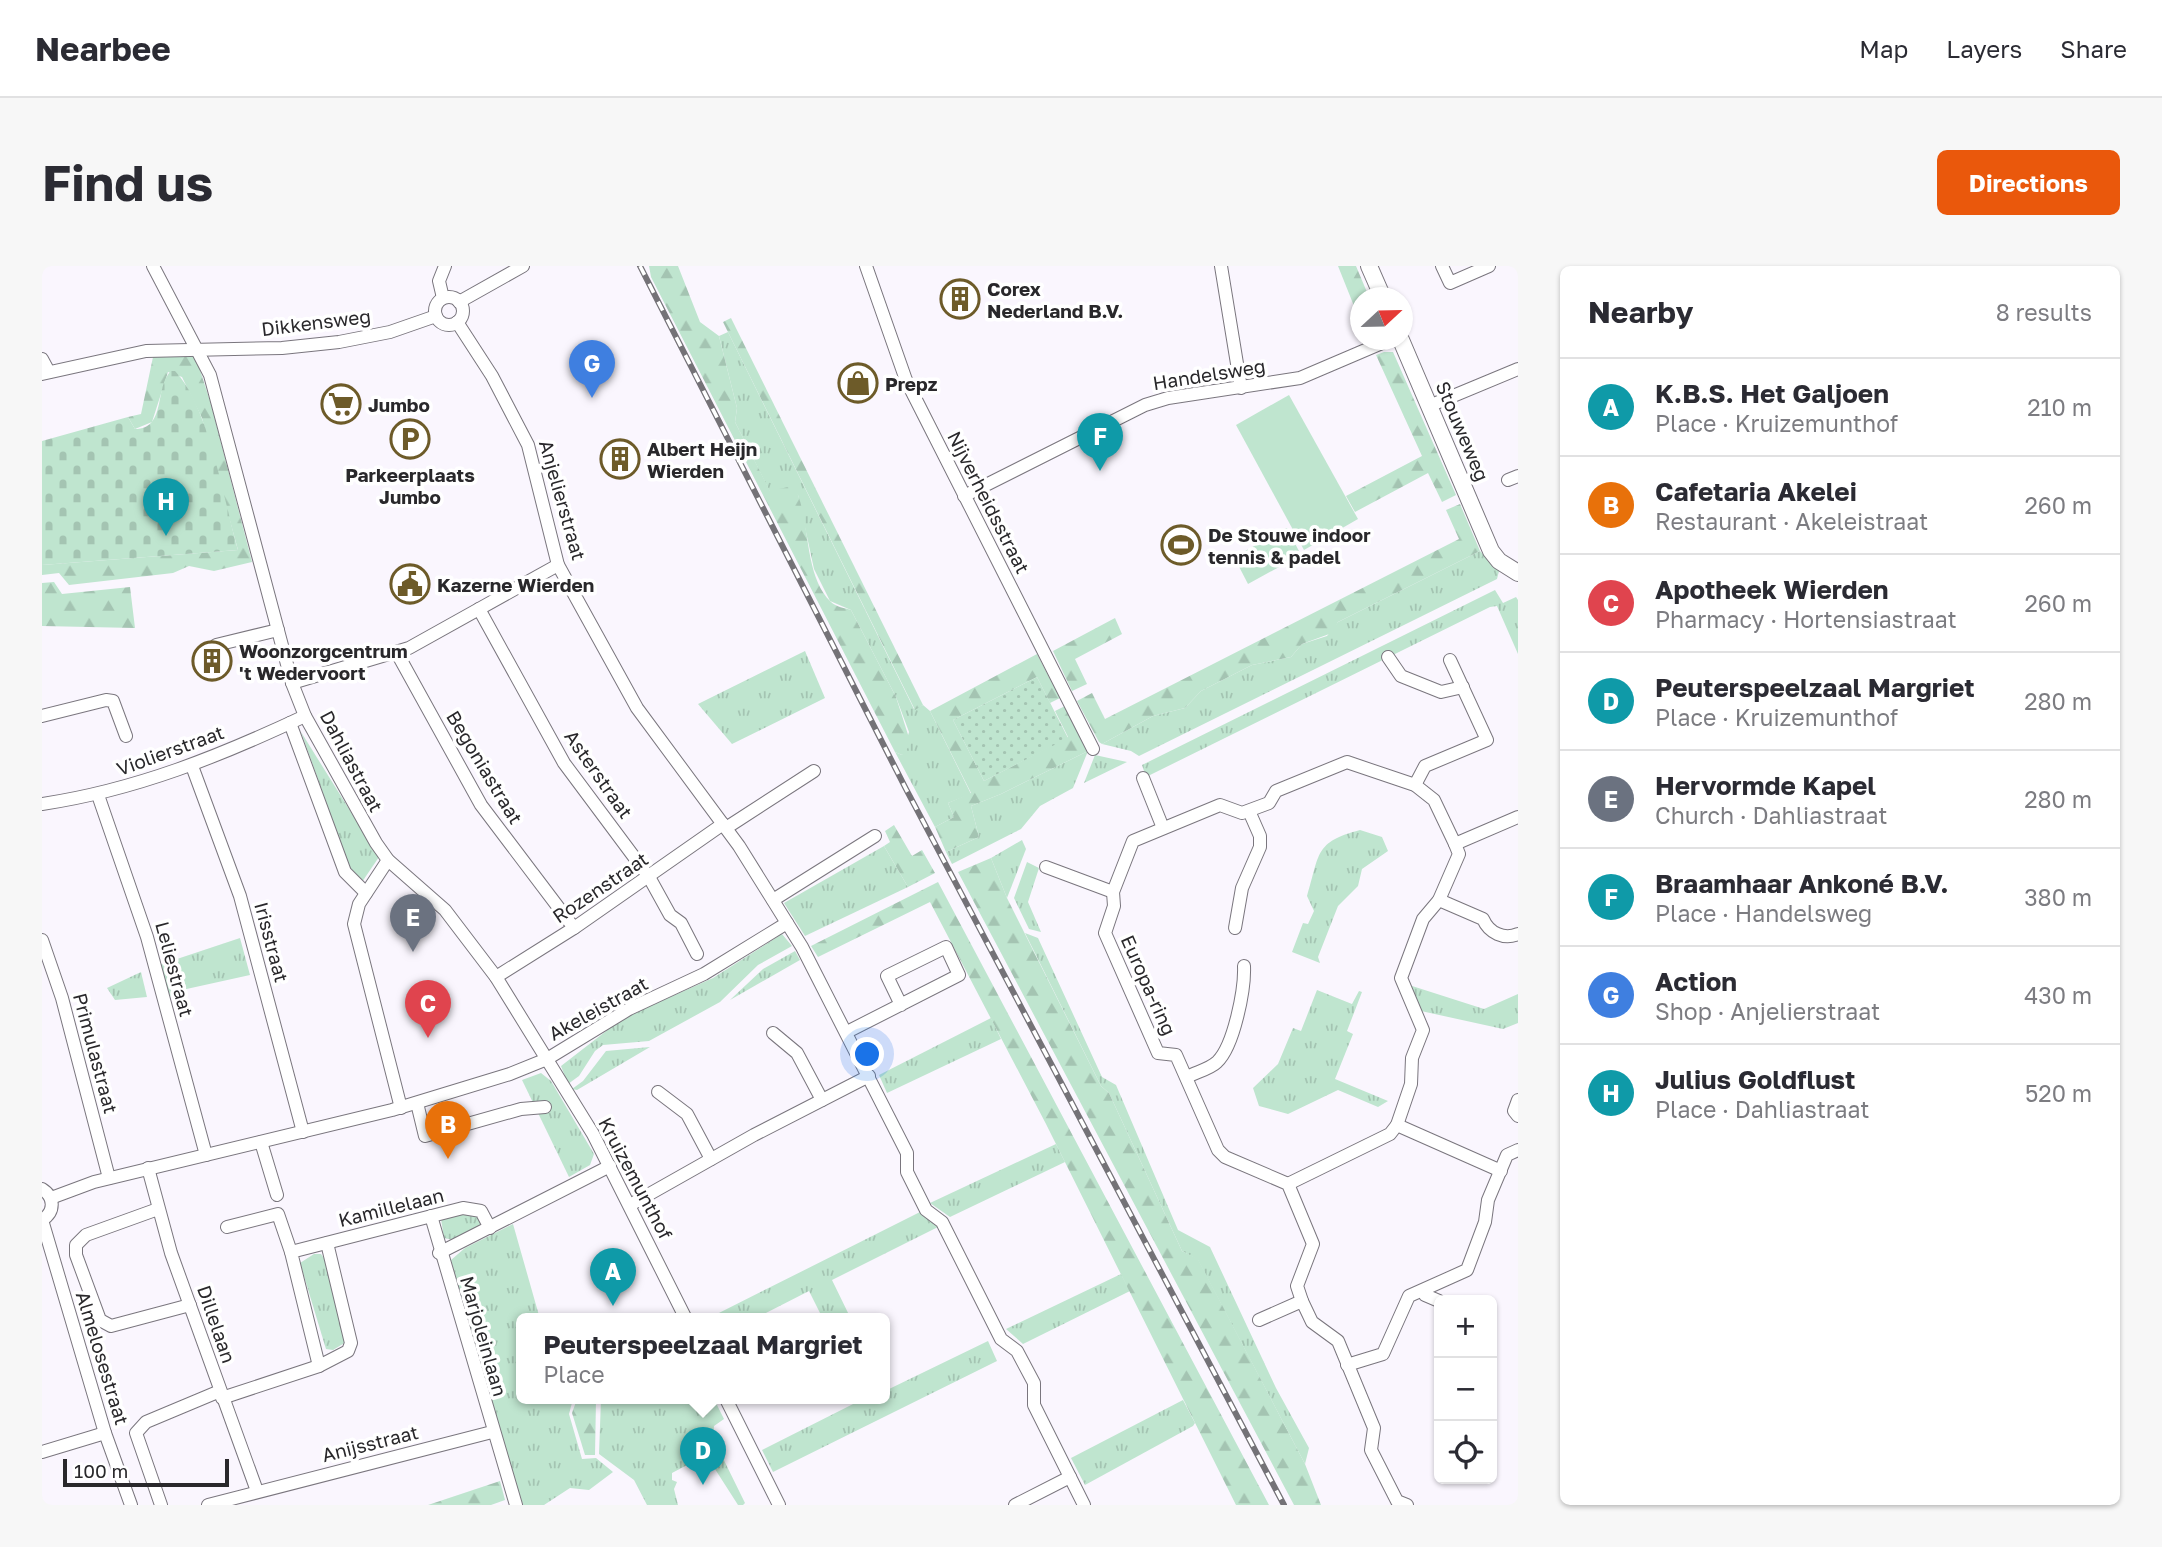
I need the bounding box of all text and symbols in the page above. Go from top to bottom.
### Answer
text: Nearbee [35,29,171,68]
text: Map [1859,34,1908,63]
text: Layers [1946,34,2022,63]
text: Share [2060,34,2127,63]
button: Directions [1937,150,2120,215]
text: Find us [42,153,213,212]
place label: Corex Nederland B.V. [987,277,1123,322]
building icon: Corex Nederland B.V. [939,278,981,320]
north arrow [1350,287,1413,350]
text: Nearby [1588,294,1693,330]
text: 8 results [1996,298,2092,326]
street label: Dikkensweg [260,304,372,340]
pin: G [569,340,615,398]
street label: Handelsweg [1151,354,1267,394]
shop icon: Prepz [837,362,879,404]
place label: Prepz [885,372,938,395]
street label: Stouweweg [1432,378,1494,484]
text: K.B.S. Het Galjoen [1655,378,1889,409]
supermarket icon: Jumbo [320,383,362,425]
place label: Jumbo [368,393,430,416]
text: A [1603,393,1619,421]
text: 210 m [2027,393,2092,421]
text: Place · Kruizemunthof [1655,409,1898,437]
pin: F [1077,413,1123,471]
parking icon: Parkeerplaats Jumbo [389,418,431,460]
street label: Nijverheidsstraat [943,427,1035,577]
street label: Anjelierstraat [535,437,591,563]
place label: Albert Heijn Wierden [647,437,757,482]
building icon: Albert Heijn Wierden [599,438,641,480]
place label: Parkeerplaats Jumbo [345,463,475,508]
text: Cafetaria Akelei [1655,476,1857,507]
pin: H [143,478,189,536]
text: B [1603,491,1619,519]
text: 260 m [2024,491,2092,519]
text: Restaurant · Akeleistraat [1655,507,1928,535]
place label: De Stouwe indoor tennis & padel [1208,523,1371,568]
sports icon: De Stouwe indoor tennis & padel [1160,524,1202,566]
public building icon: Kazerne Wierden [389,563,431,605]
place label: Kazerne Wierden [437,573,594,596]
text: Apotheek Wierden [1655,574,1889,605]
text: C [1603,589,1619,617]
text: 260 m [2024,589,2092,617]
text: Pharmacy · Hortensiastraat [1655,605,1957,633]
place label: Woonzorgcentrum 't Wedervoort [239,639,408,684]
building icon: Woonzorgcentrum 't Wedervoort [191,640,233,682]
text: Peuterspeelzaal Margriet [1655,672,1975,703]
text: D [1603,687,1619,715]
text: 280 m [2024,687,2092,715]
text: Place · Kruizemunthof [1655,703,1898,731]
street label: Dahliastraat [316,706,388,816]
street label: Begoniastraat [442,706,528,828]
street label: Violierstraat [113,720,227,780]
street label: Asterstraat [560,725,638,823]
text: Hervormde Kapel [1655,770,1876,801]
text: E [1604,785,1618,813]
text: 280 m [2024,785,2092,813]
text: Church · Dahliastraat [1655,801,1887,829]
street label: Rozenstraat [548,847,652,927]
text: Braamhaar Ankoné B.V. [1655,868,1949,899]
text: F [1604,883,1618,911]
text: 380 m [2024,883,2092,911]
pin: E [390,894,436,952]
street label: Irisstraat [250,899,294,985]
text: Place · Handelsweg [1655,899,1872,927]
street label: Leliestraat [151,919,199,1019]
street label: Europa-ring [1117,931,1181,1039]
text: Action [1655,966,1737,997]
street label: Akeleistraat [544,971,652,1045]
pin: C [405,980,451,1038]
text: G [1603,981,1619,1009]
text: 430 m [2024,981,2092,1009]
street label: Primulastraat [69,990,123,1116]
text: Shop · Anjelierstraat [1655,997,1880,1025]
your location [850,1037,884,1071]
text: Julius Goldflust [1655,1064,1855,1095]
text: H [1602,1079,1620,1107]
text: 520 m [2025,1079,2092,1107]
text: Place · Dahliastraat [1655,1095,1870,1123]
pin: B [425,1101,471,1159]
street label: Kruizemunthof [594,1113,678,1243]
street label: Kamillelaan [336,1183,446,1231]
pin: A [590,1248,636,1306]
street label: Marjoleinlaan [456,1273,512,1399]
street label: Dillelaan [193,1282,241,1366]
street label: Almelosestraat [72,1288,134,1428]
map controls [1434,1295,1497,1484]
button: + [1434,1295,1497,1358]
popup [516,1313,890,1404]
text: Peuterspeelzaal Margriet [543,1329,863,1360]
button: − [1434,1358,1497,1421]
text: Place [543,1360,605,1388]
street label: Anijsstraat [319,1420,421,1466]
button: locate [1434,1421,1497,1484]
pin: D [680,1427,726,1485]
scale bar [63,1456,229,1488]
text: 100 m [74,1459,128,1482]

